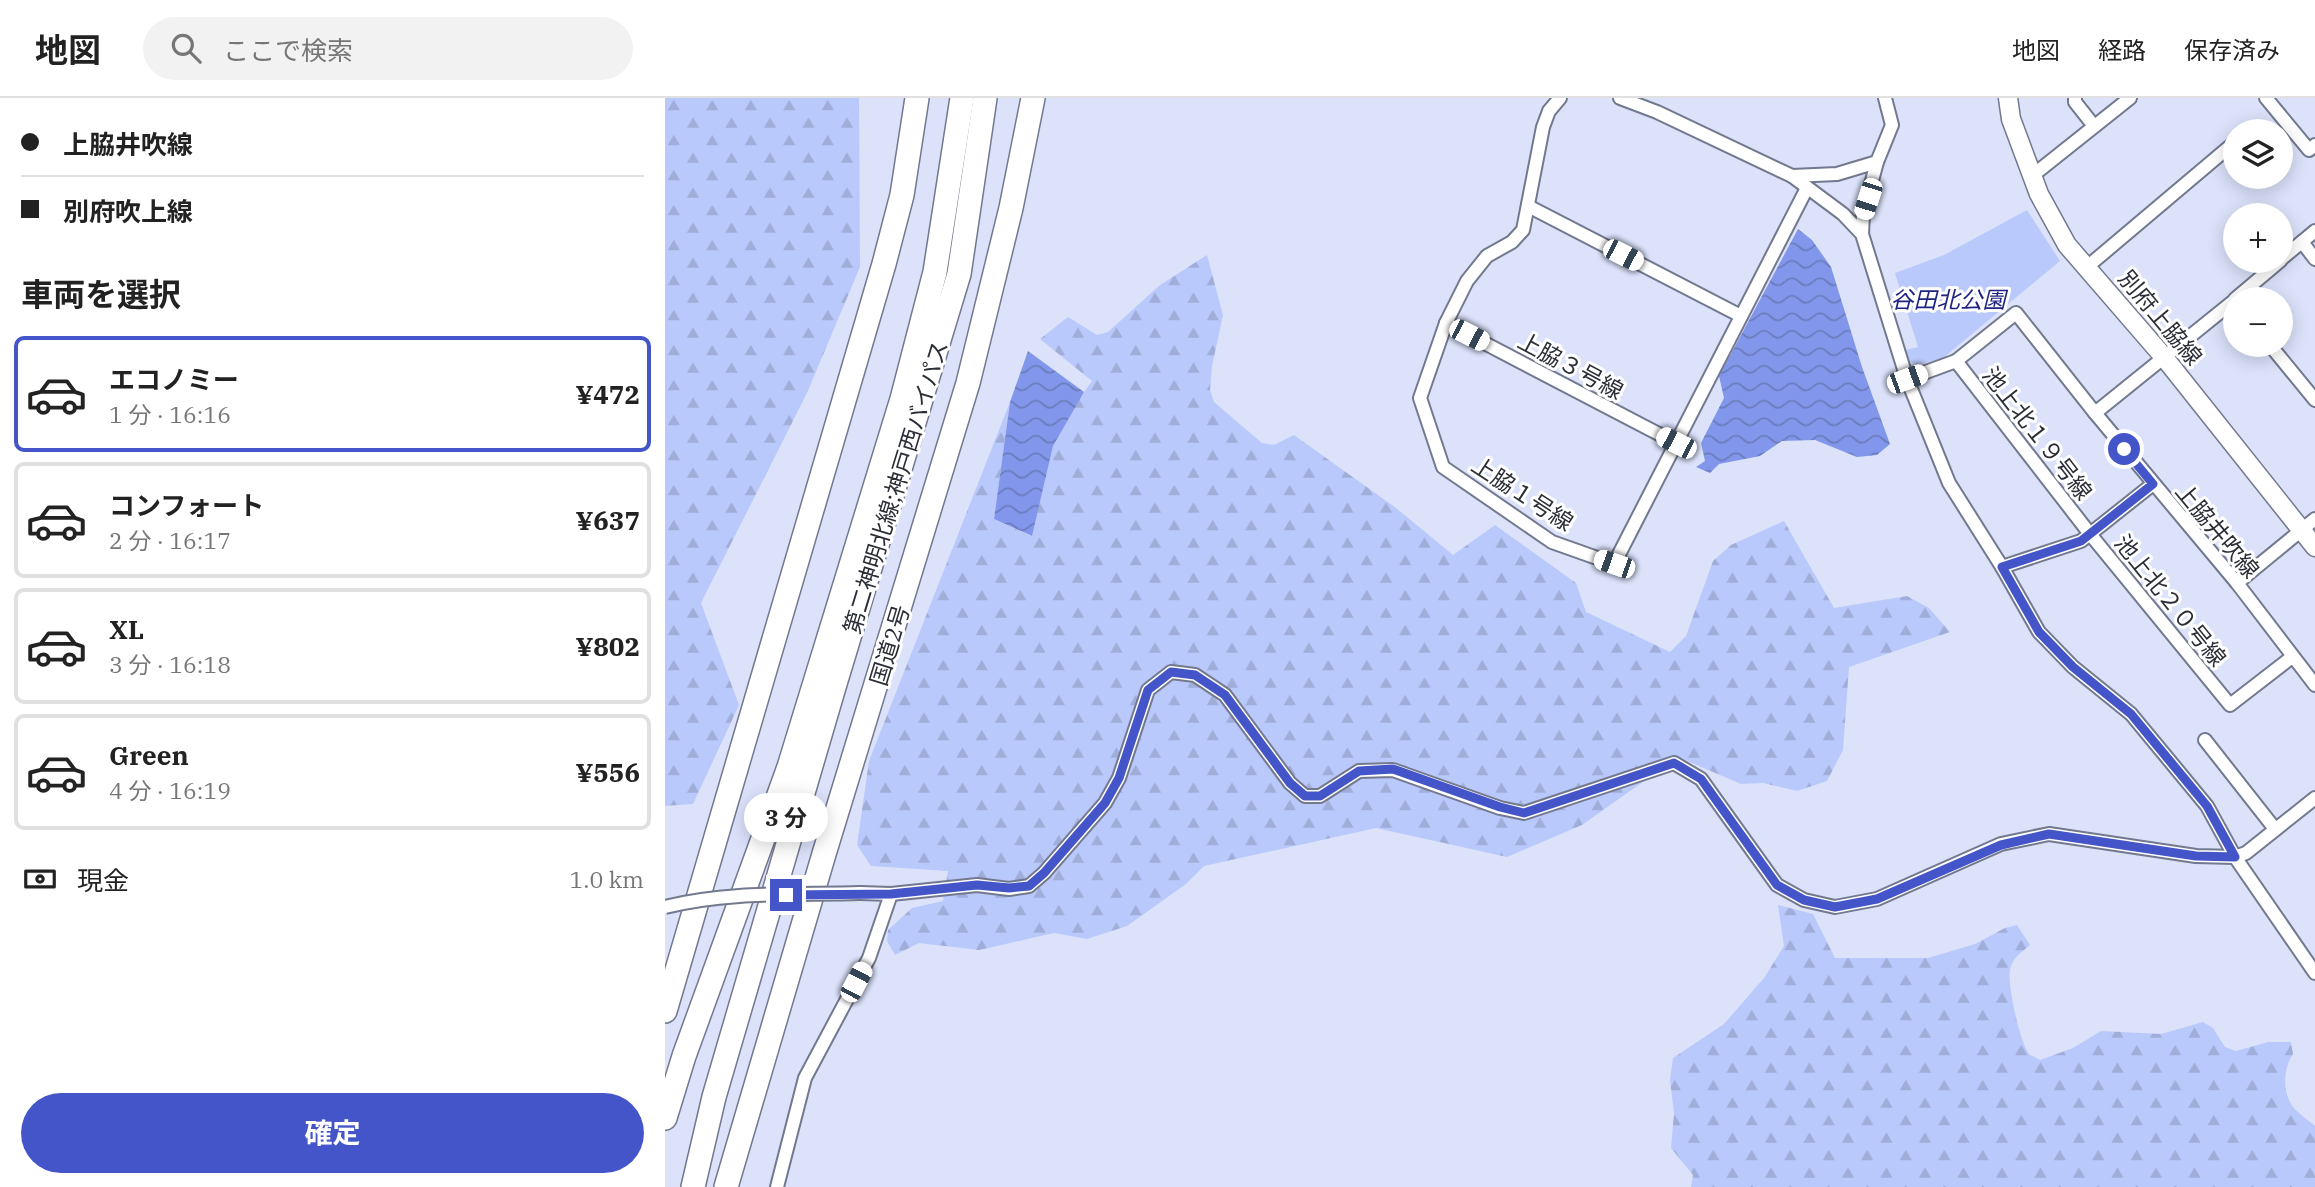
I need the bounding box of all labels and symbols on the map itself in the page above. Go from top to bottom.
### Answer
car [1852,176,1885,222]
car [1600,236,1647,274]
street label: 別府上脇線 [2113,263,2209,371]
park label: 谷田北公園 [1891,284,2009,314]
car [1446,316,1493,354]
street label: 上脇３号線 [1513,325,1629,405]
street label: 第二神明北線;神戸西バイパス [836,337,954,637]
street label: 池上北１９号線 [1977,360,2099,506]
car [1884,362,1931,396]
car [1653,424,1700,462]
route start [2108,433,2140,465]
street label: 上脇１号線 [1467,449,1579,537]
street label: 上脇井吹線 [2170,476,2266,584]
street label: 池上北２０号線 [2109,528,2233,672]
car [1591,547,1638,581]
street label: 国道2号 [863,601,915,689]
callout: 3 分 [744,794,828,842]
route end [770,879,802,911]
car [837,959,876,1005]

